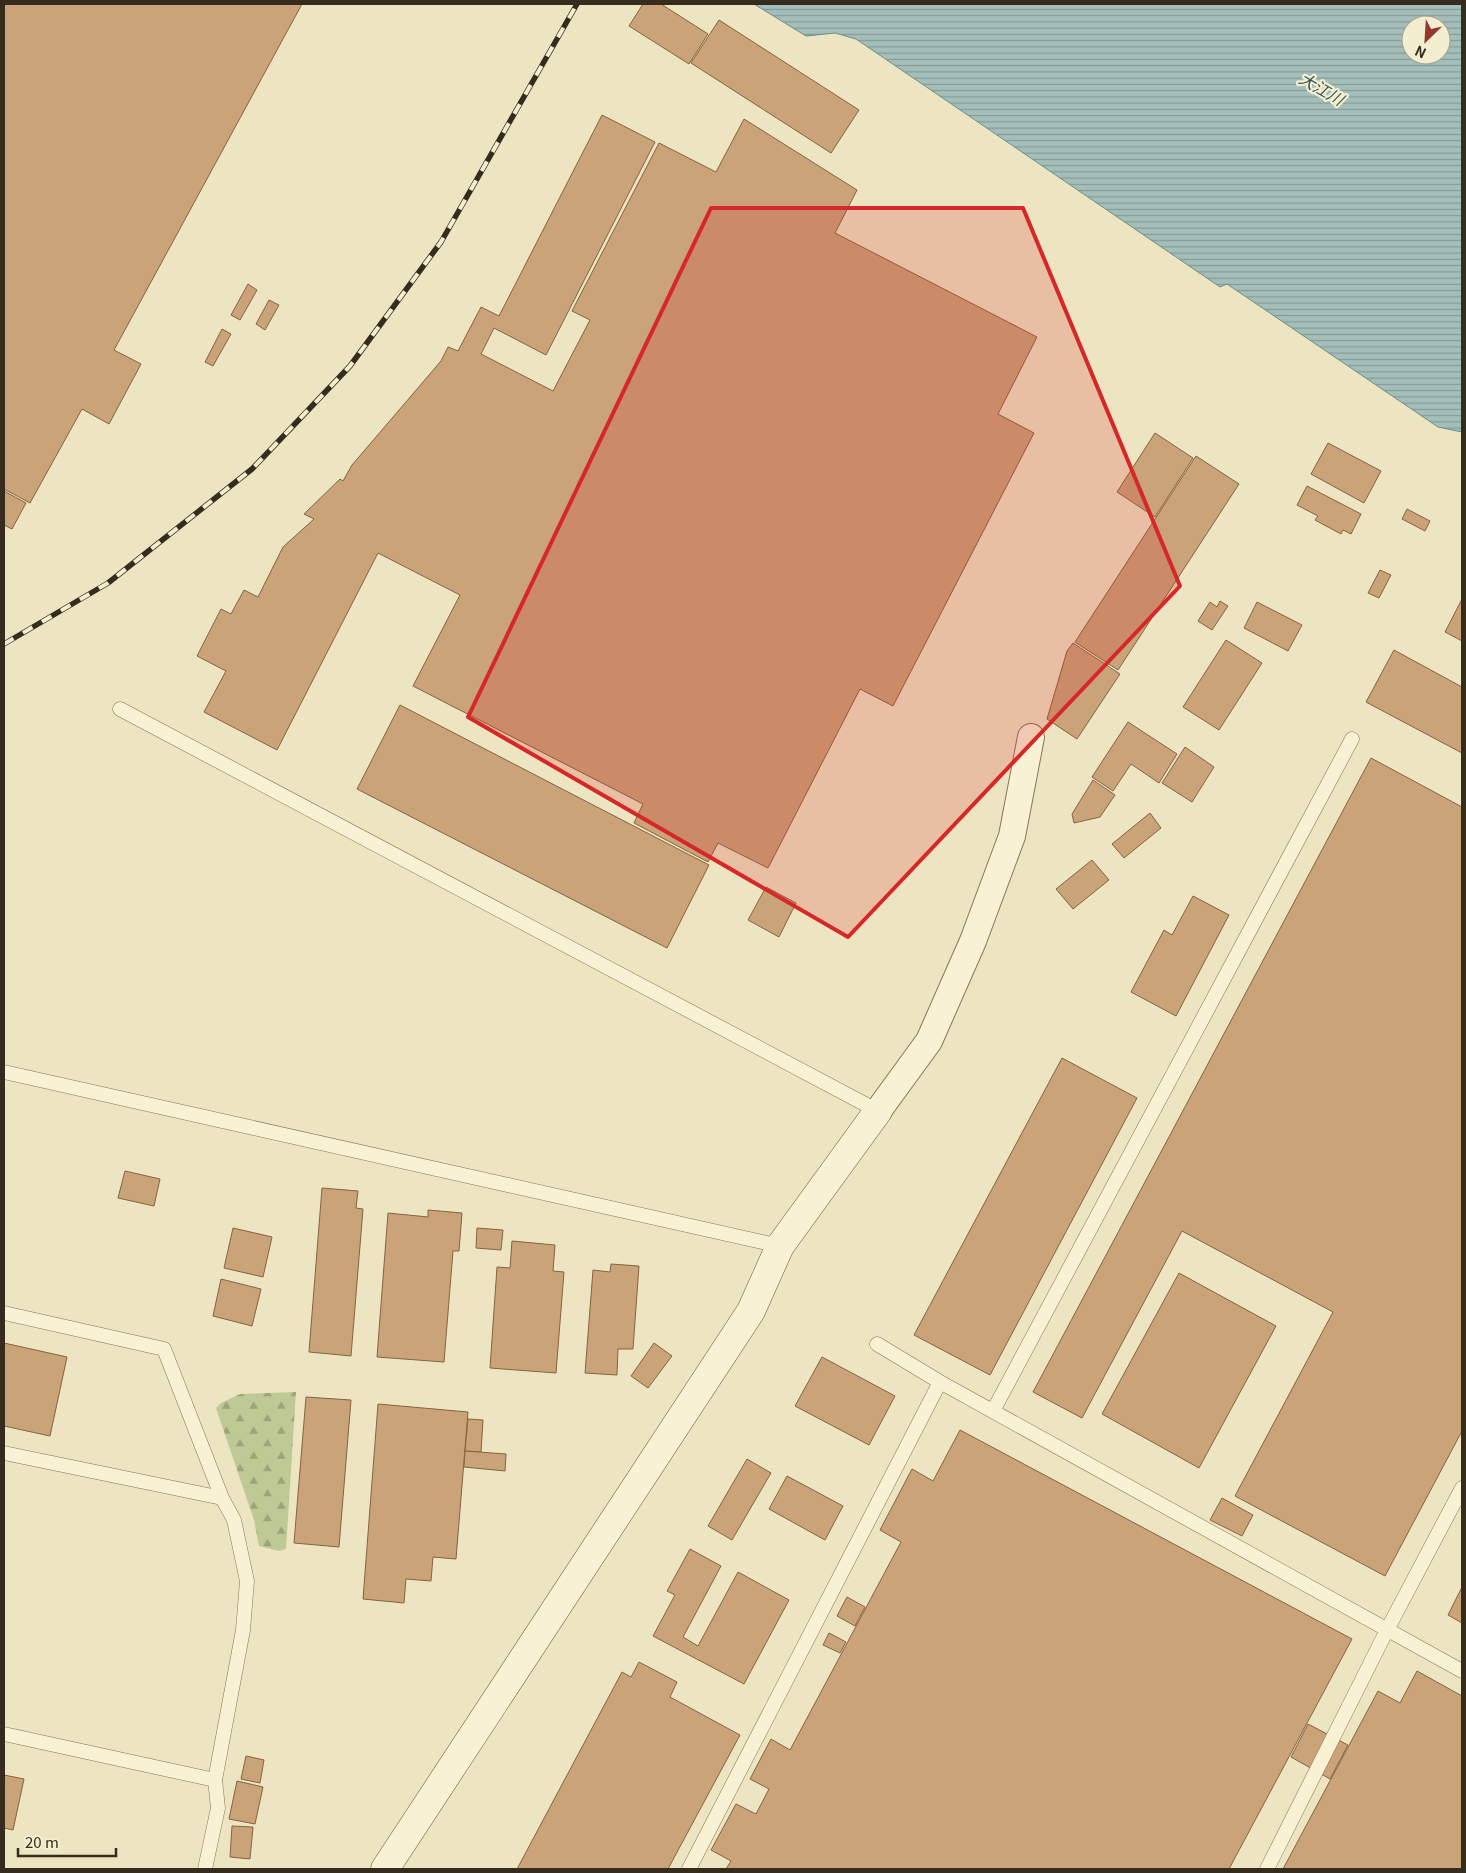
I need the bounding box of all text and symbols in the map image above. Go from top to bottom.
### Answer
north arrow [1401,15,1451,65]
text: N [1411,41,1429,64]
water label: 大江川 [1295,66,1351,111]
scale bar [18,1826,115,1858]
text: 20 m [25,1831,59,1852]

